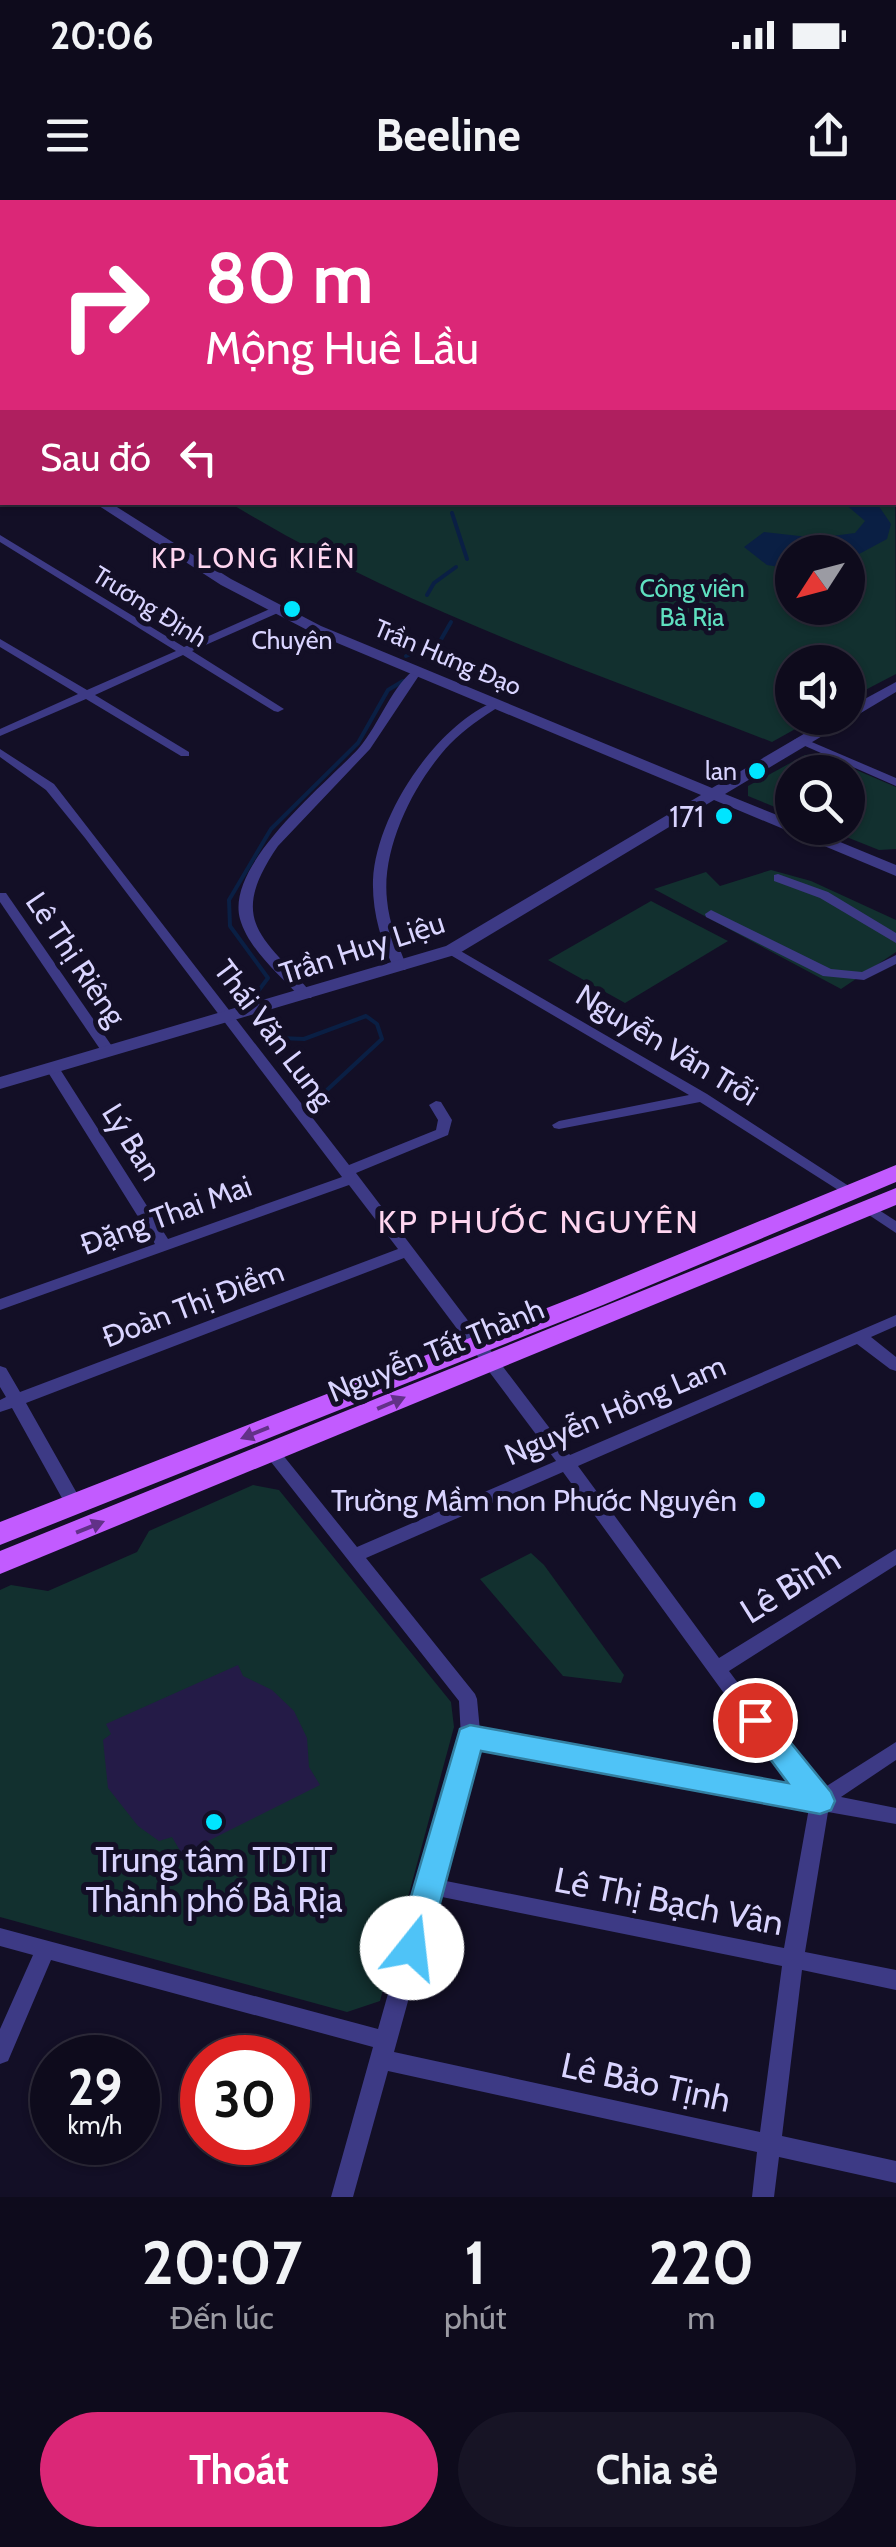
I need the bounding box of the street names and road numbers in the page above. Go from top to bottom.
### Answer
street label: Trương Định [87,559,213,653]
street label: Trần Hưng Đạo [370,613,526,701]
street label: Lê Thị Riêng [18,885,135,1034]
street label: Trần Huy Liệu [275,904,449,992]
street label: Thái Văn Lung [206,952,343,1117]
street label: Nguyễn Văn Trỗi [569,976,765,1114]
street label: Lý Ban [94,1097,170,1187]
street label: Đặng Thai Mai [75,1167,257,1263]
street label: Đoàn Thị Điểm [97,1252,289,1356]
street label: Nguyễn Tất Thành [323,1290,549,1410]
street label: Nguyễn Hồng Lam [499,1347,731,1473]
street label: Lê Bình [732,1538,848,1632]
street label: Lê Thị Bạch Vân [551,1858,787,1944]
street label: Lê Bảo Tịnh [557,2043,735,2121]

